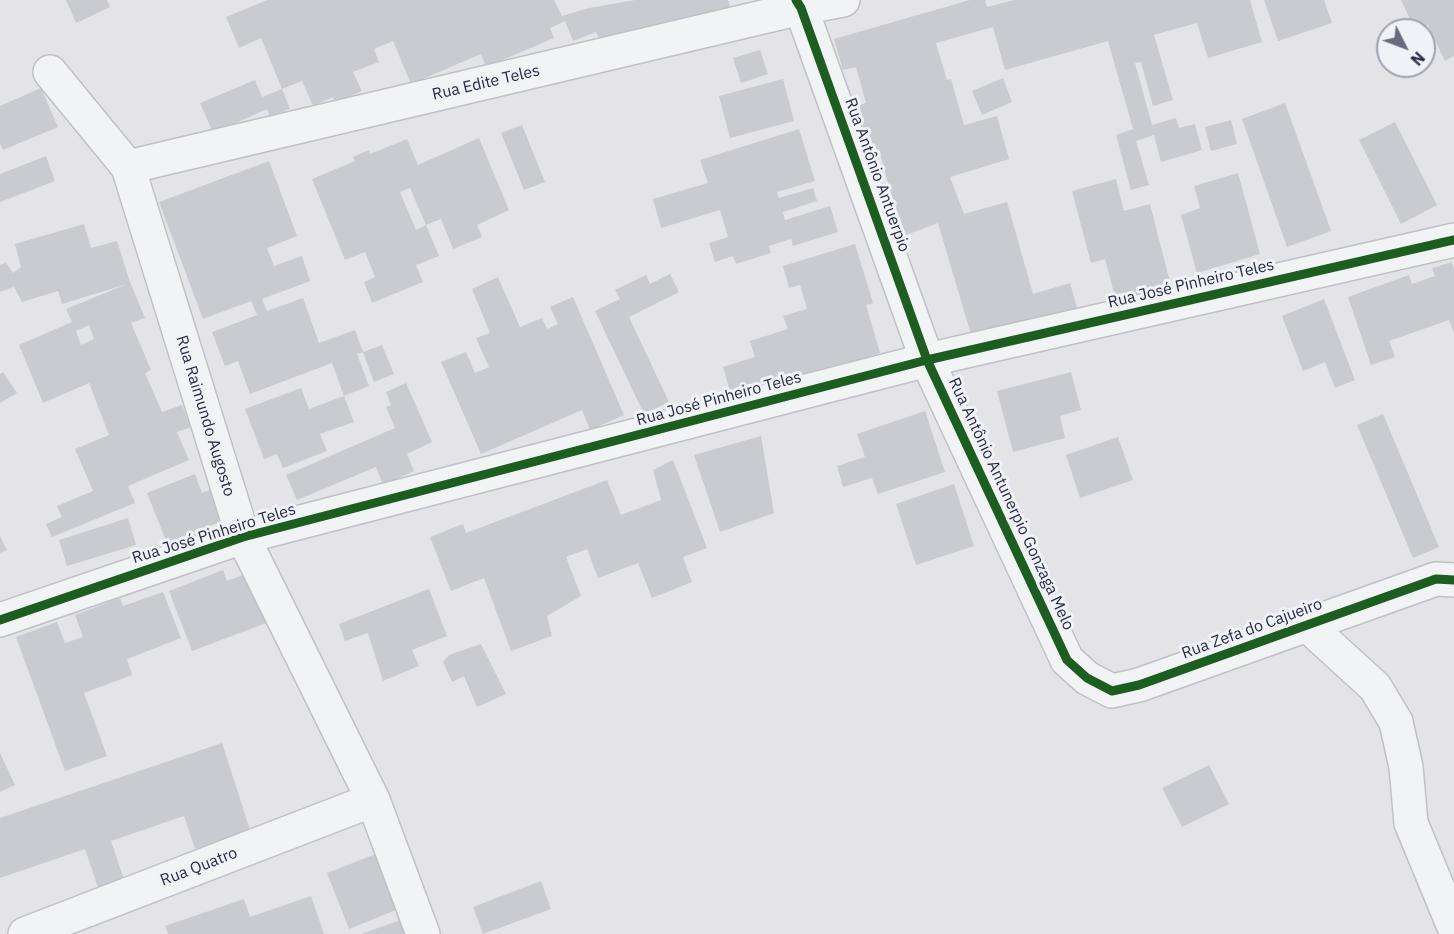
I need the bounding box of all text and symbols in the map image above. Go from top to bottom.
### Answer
north arrow [1376,18,1436,78]
text: N [1407,48,1429,70]
street label: Rua Edite Teles [430,61,542,105]
street label: Rua Antônio Antuerpio [840,95,914,255]
street label: Rua José Pinheiro Teles [1106,256,1276,312]
street label: Rua Raimundo Augosto [171,333,239,499]
street label: Rua José Pinheiro Teles [634,368,804,430]
street label: Rua Antônio Antunerpio Gonzaga Melo [944,375,1078,633]
street label: Rua José Pinheiro Teles [130,500,298,568]
street label: Rua Zefa do Cajueiro [1179,595,1325,663]
street label: Rua Quatro [158,844,240,890]

